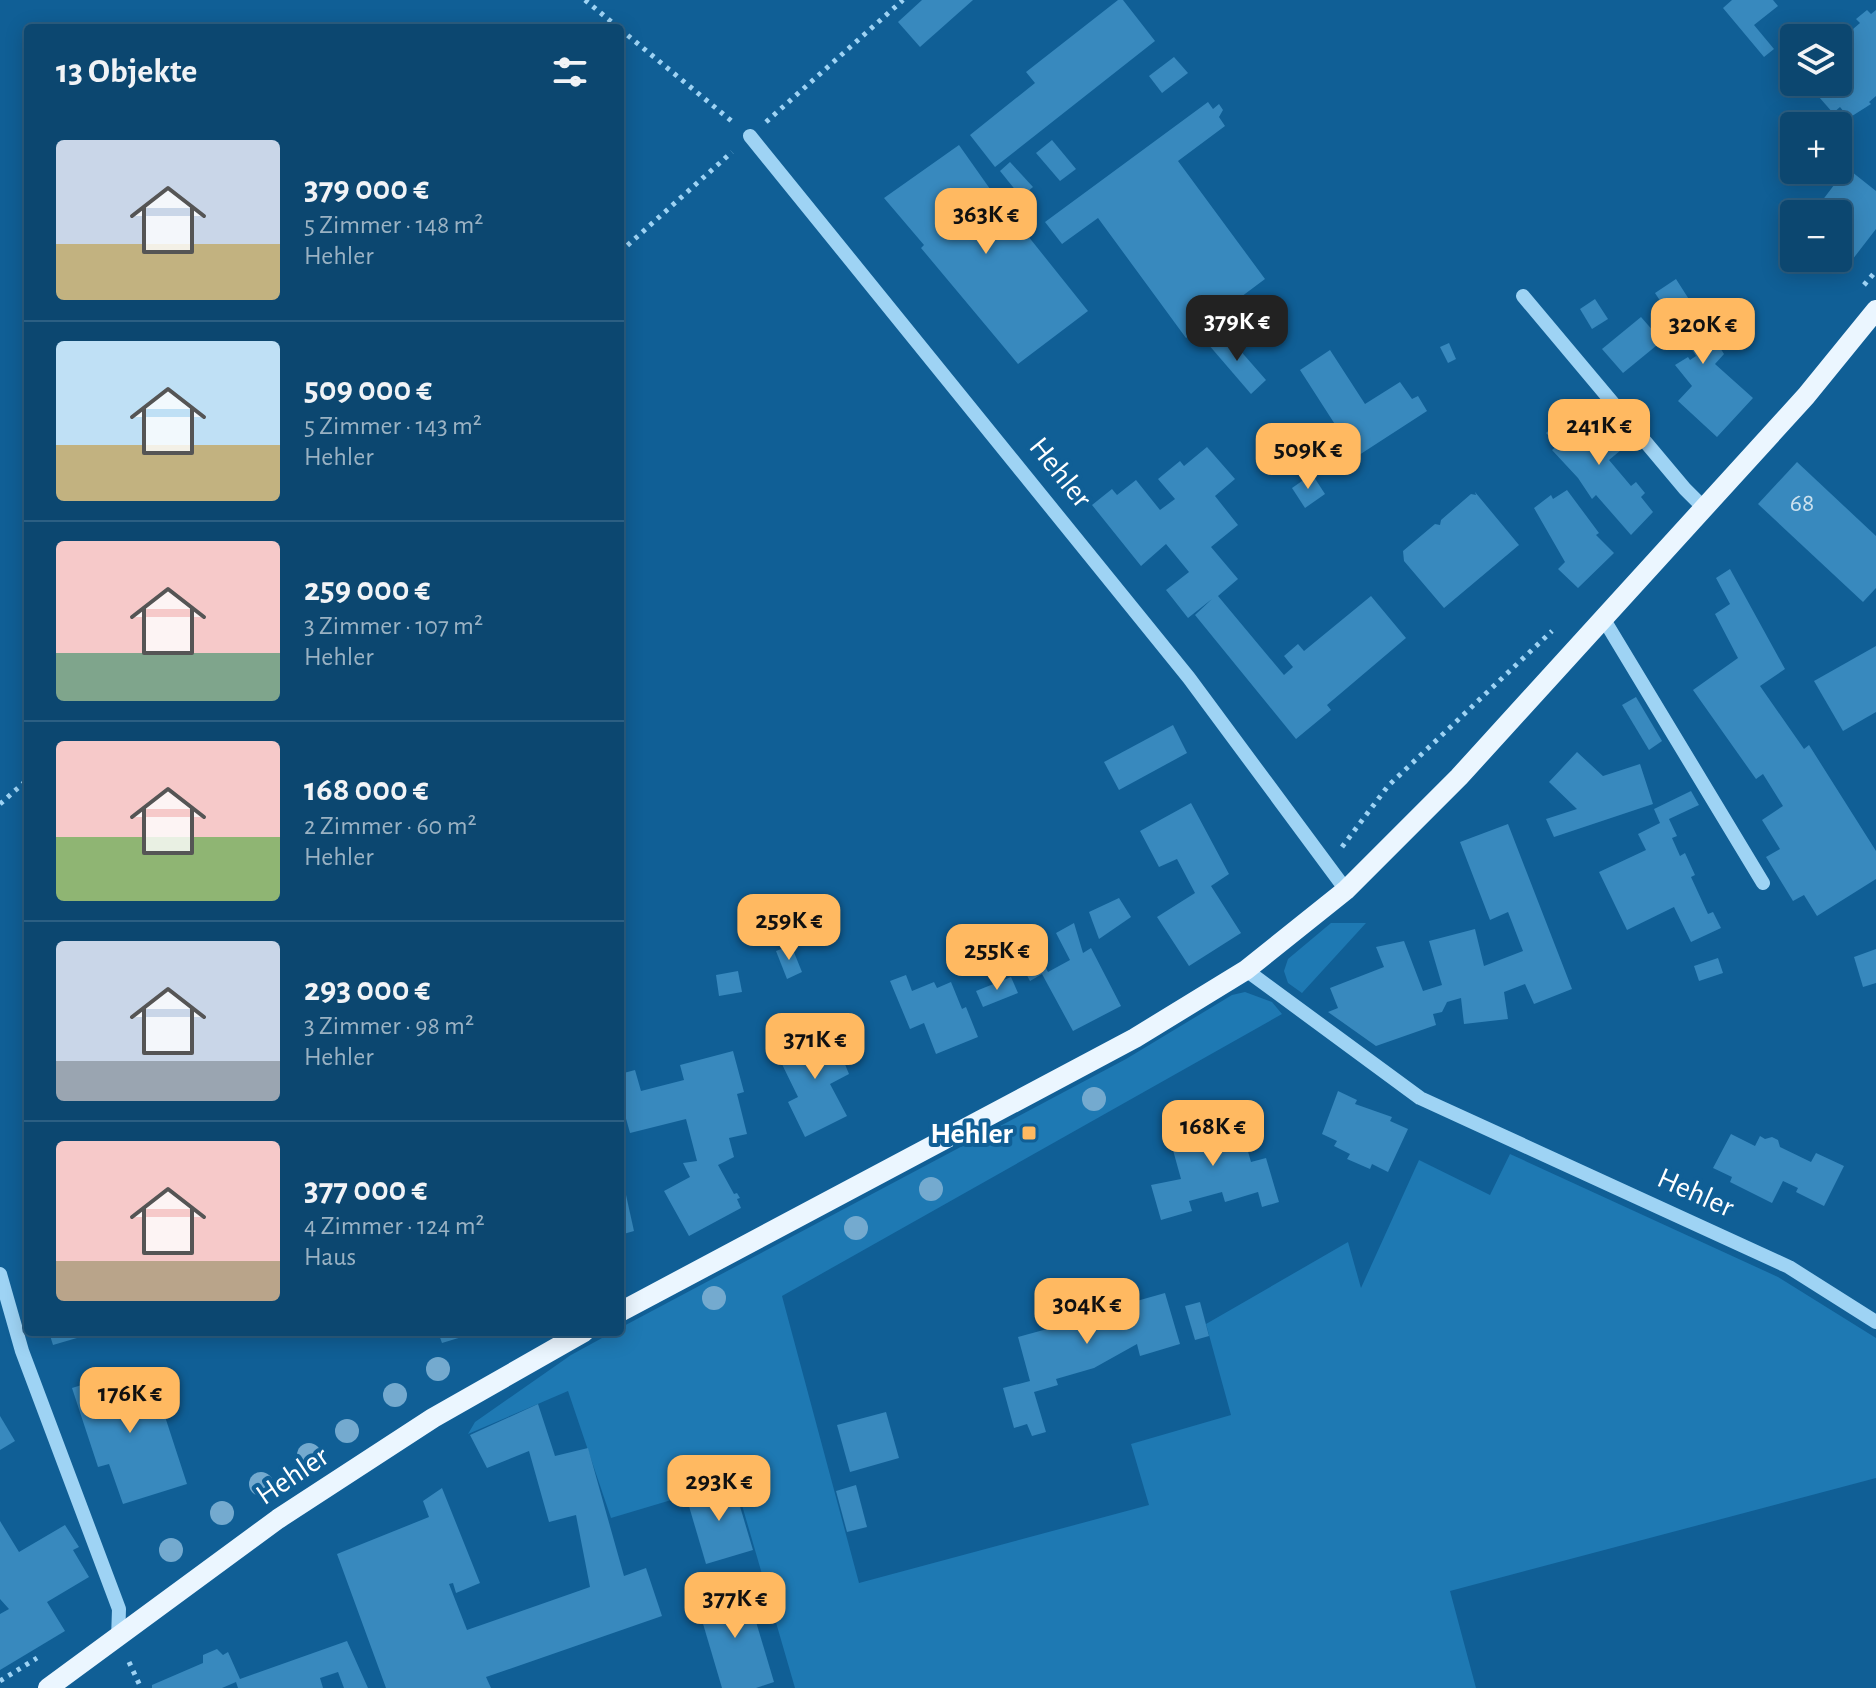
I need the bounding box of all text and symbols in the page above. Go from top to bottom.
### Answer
map controls [1780,24,1852,272]
button: layers [1780,24,1852,96]
icon: filters [548,50,592,94]
text: 13 Objekte [56,55,197,89]
button: + [1780,112,1852,184]
icon: home [120,172,216,268]
text: 379 000 € [304,172,429,206]
pin: 363K € [921,188,1051,256]
button: − [1780,200,1852,272]
text: 363K € [953,201,1019,227]
text: 5 Zimmer · 148 m² [304,212,483,238]
text: Hehler [304,243,374,269]
pin: 379K € [1172,295,1302,363]
pin: 320K € [1638,298,1768,366]
text: 379K € [1204,308,1270,334]
text: 320K € [1669,311,1737,337]
icon: home [120,373,216,469]
text: 509 000 € [304,373,432,407]
pin: 241K € [1534,399,1664,467]
text: 241K € [1566,412,1632,438]
text: 5 Zimmer · 143 m² [304,413,482,439]
pin: 509K € [1243,423,1373,491]
street label: Hehler [1023,432,1097,514]
text: 509K € [1274,436,1342,462]
text: Hehler [304,444,374,470]
house number: 68 [1790,490,1814,516]
icon: home [120,573,216,669]
text: 259 000 € [304,573,430,607]
text: 3 Zimmer · 107 m² [304,613,483,639]
text: Hehler [304,644,374,670]
icon: home [120,773,216,869]
text: 168 000 € [304,773,429,807]
text: 2 Zimmer · 60 m² [304,813,477,839]
text: Hehler [304,844,374,870]
pin: 259K € [724,894,854,962]
text: 259K € [755,907,823,933]
pin: 255K € [932,924,1062,992]
text: 255K € [964,937,1030,963]
icon: home [120,973,216,1069]
text: 293 000 € [304,973,430,1007]
text: 3 Zimmer · 98 m² [304,1013,474,1039]
pin: 371K € [750,1013,880,1081]
text: 371K € [783,1026,847,1052]
text: Hehler [304,1044,374,1070]
pin: 168K € [1148,1100,1278,1168]
text: 168K € [1180,1113,1246,1139]
place label: Hehler [930,1119,1014,1149]
marker: Hehler [1020,1124,1038,1142]
street label: Hehler [1653,1163,1739,1223]
icon: home [120,1173,216,1269]
text: 377 000 € [304,1173,427,1207]
text: 4 Zimmer · 124 m² [304,1213,485,1239]
text: Haus [304,1244,356,1270]
pin: 304K € [1022,1278,1152,1346]
text: 304K € [1052,1291,1122,1317]
pin: 176K € [65,1367,195,1435]
text: 176K € [98,1380,162,1406]
street label: Hehler [251,1441,334,1511]
pin: 293K € [654,1455,784,1523]
text: 293K € [685,1468,753,1494]
pin: 377K € [670,1572,800,1640]
text: 377K € [703,1585,767,1611]

